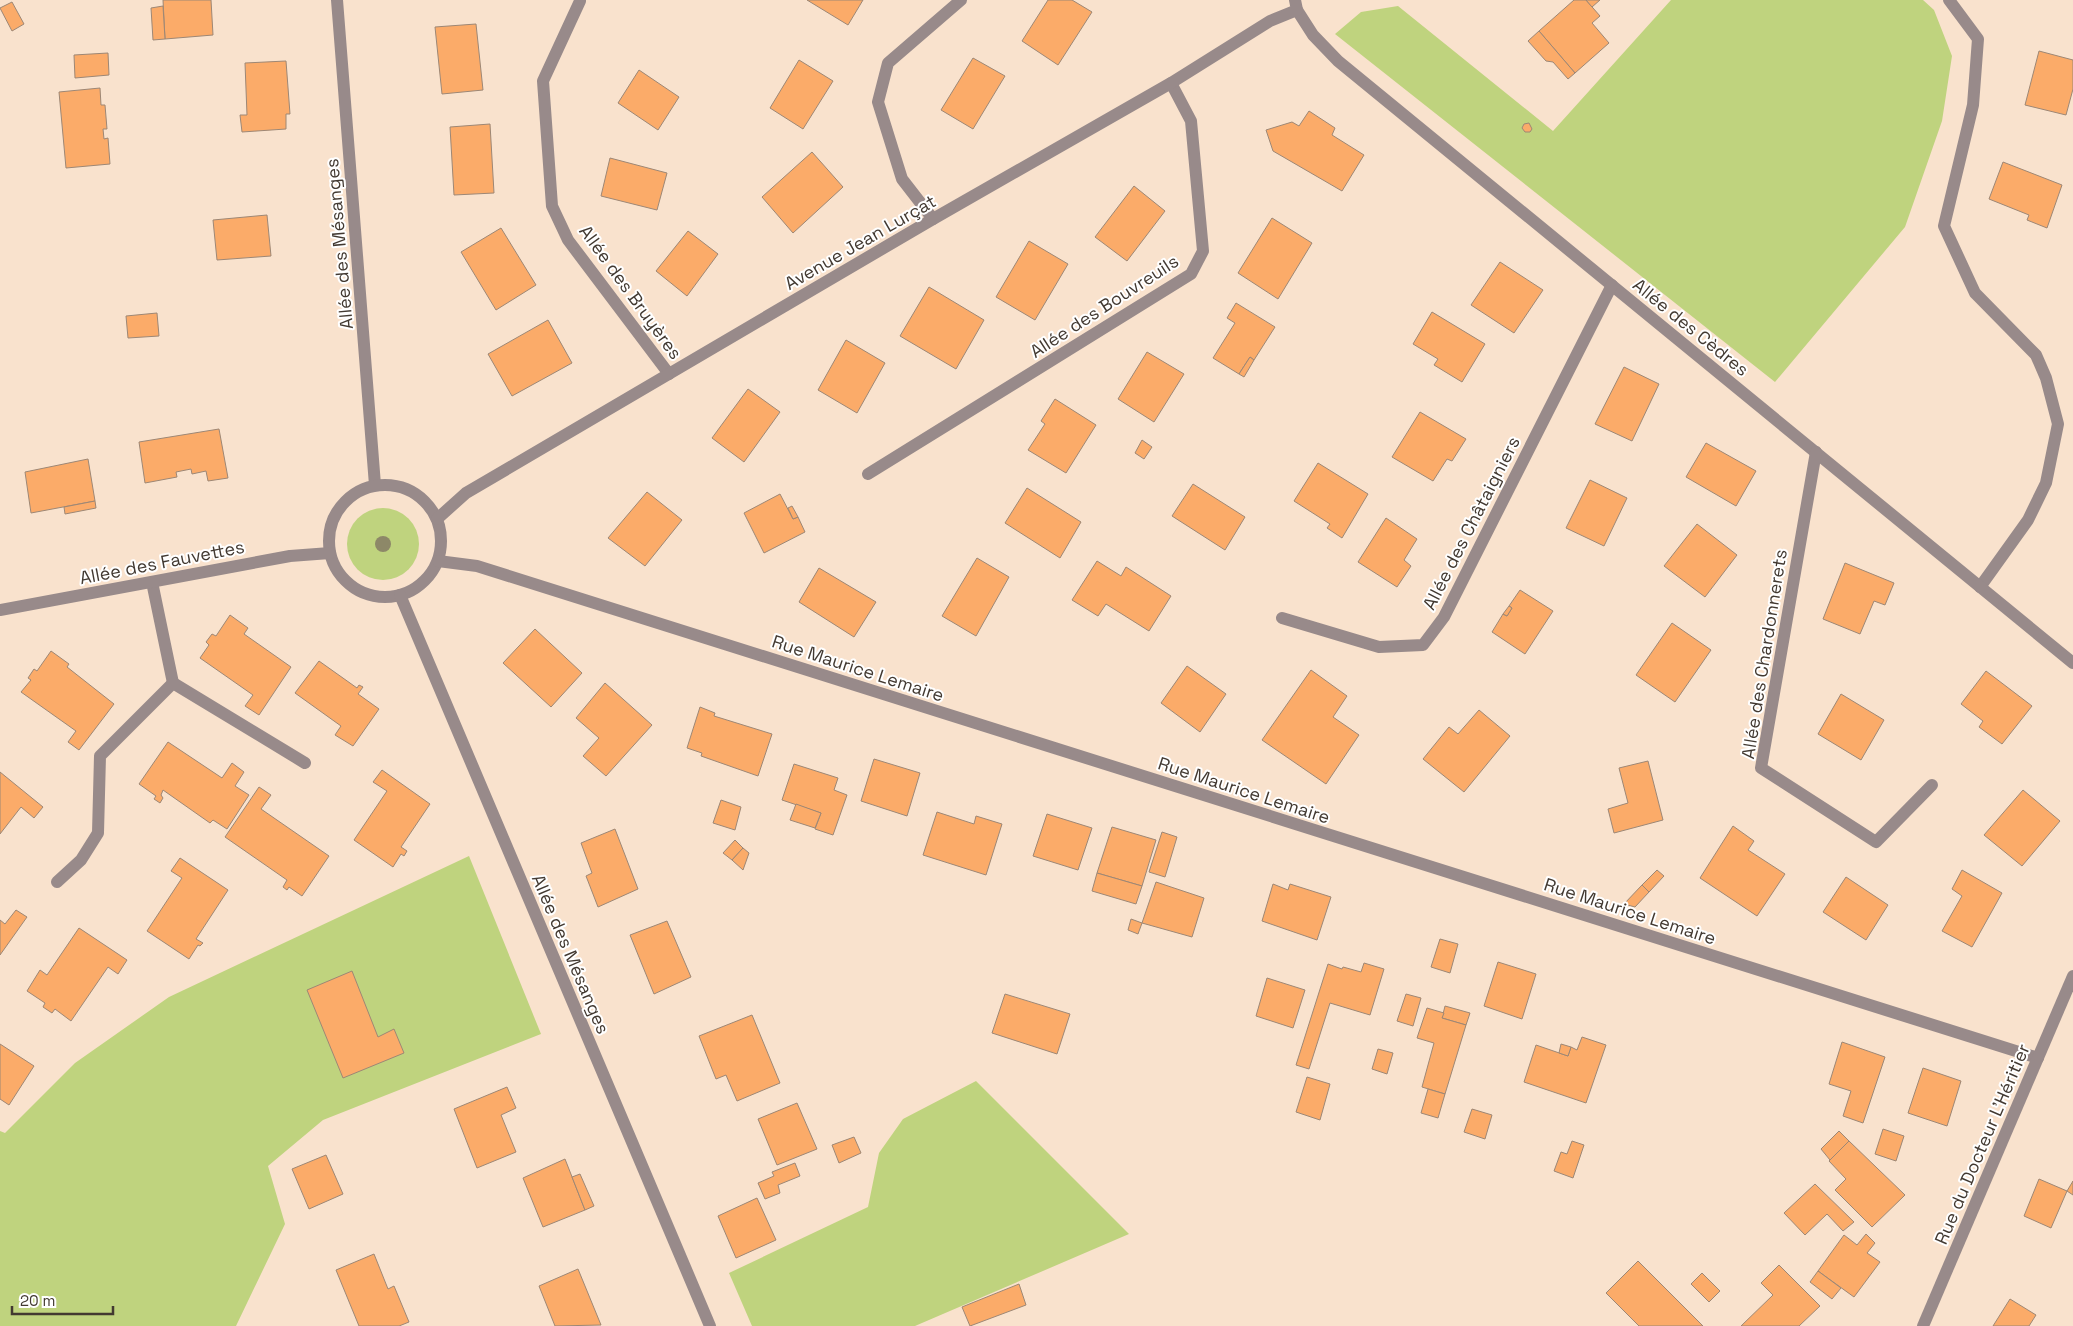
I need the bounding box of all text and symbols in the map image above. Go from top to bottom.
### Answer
street label: Allée des Mésanges [320,158,358,330]
street label: Avenue Jean Lurçat [780,189,940,295]
street label: Allée des Bruyères [575,220,687,364]
street label: Allée des Bouvreuils [1025,249,1183,363]
street label: Allée des Cèdres [1628,273,1754,381]
street label: Allée des Châtaigniers [1417,432,1525,614]
street label: Allée des Fauvettes [78,535,246,589]
street label: Allée des Chardonnerets [1736,548,1792,760]
street label: Rue Maurice Lemaire [769,629,947,707]
street label: Rue Maurice Lemaire [1155,751,1333,829]
street label: Allée des Mésanges [527,871,615,1037]
street label: Rue Maurice Lemaire [1541,872,1719,950]
street label: Rue du Docteur L'Héritier [1929,1040,2035,1248]
scale bar [12,1284,114,1316]
text: 20 m [20,1291,55,1310]

